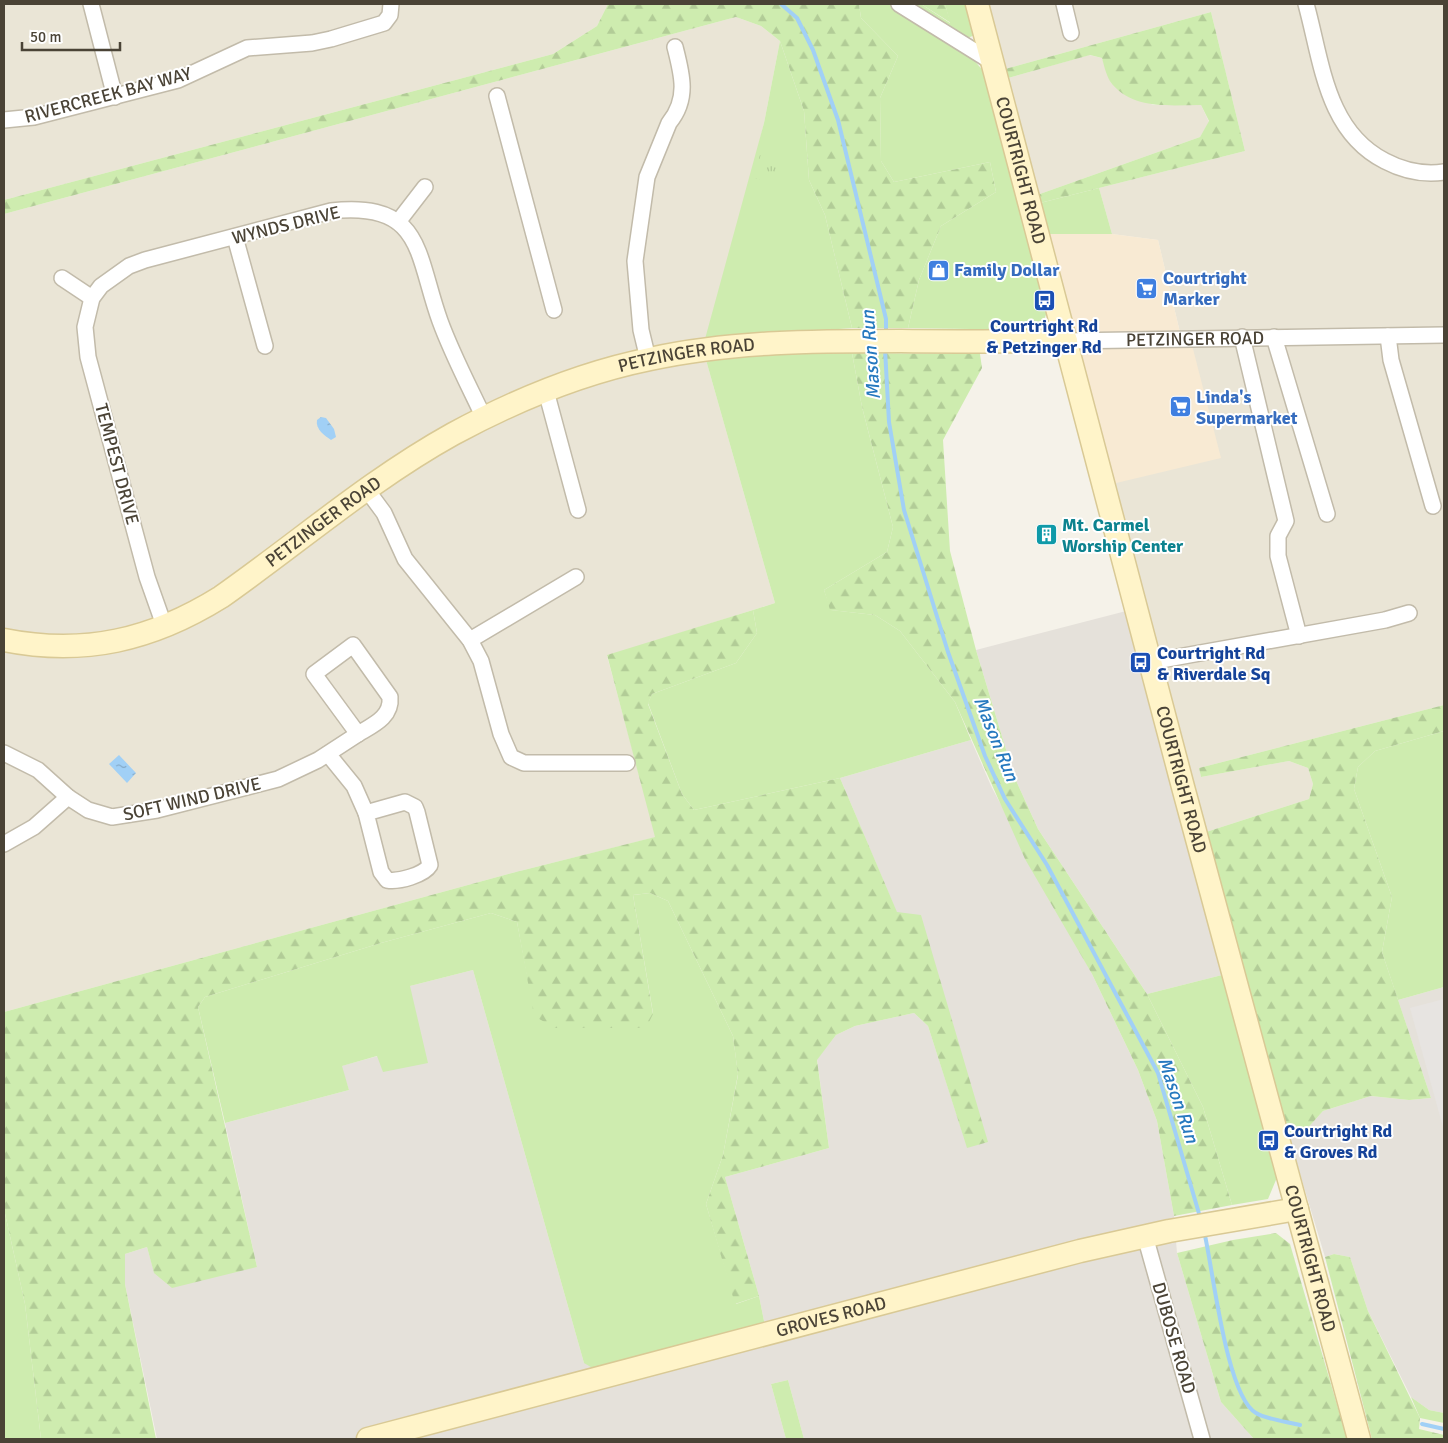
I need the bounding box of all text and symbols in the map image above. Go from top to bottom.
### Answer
scale bar [22,20,120,52]
text: 50 m [30,28,61,46]
street label: RIVERCREEK BAY WAY [22,62,194,128]
street label: COURTRIGHT ROAD [991,94,1051,246]
street label: WYNDS DRIVE [230,201,342,249]
shop icon: Family Dollar [926,258,950,282]
place label: Family Dollar [954,259,1060,281]
place label: Courtright Marker [1163,267,1247,310]
supermarket icon: Courtright Marker [1135,276,1159,300]
bus stop icon: Courtright Rd & Petzinger Rd [1032,289,1056,313]
water label: Mason Run [856,309,886,400]
place label: Courtright Rd & Petzinger Rd [986,315,1102,358]
street label: PETZINGER ROAD [1126,327,1264,351]
street label: PETZINGER ROAD [616,334,756,377]
place label: Linda's Supermarket [1196,386,1298,429]
supermarket icon: Linda's Supermarket [1168,395,1192,419]
street label: TEMPEST DRIVE [90,401,144,527]
street label: PETZINGER ROAD [261,472,385,572]
place label: Mt. Carmel Worship Center [1062,514,1184,557]
building icon: Mt. Carmel Worship Center [1034,523,1058,547]
place label: Courtright Rd & Riverdale Sq [1157,642,1271,685]
bus stop icon: Courtright Rd & Riverdale Sq [1129,651,1153,675]
water label: Mason Run [968,693,1024,786]
street label: COURTRIGHT ROAD [1151,703,1211,856]
street label: SOFT WIND DRIVE [121,772,263,826]
water label: Mason Run [1152,1054,1204,1147]
place label: Courtright Rd & Groves Rd [1284,1120,1393,1163]
bus stop icon: Courtright Rd & Groves Rd [1256,1129,1280,1153]
street label: COURTRIGHT ROAD [1280,1182,1341,1335]
street label: DUBOSE ROAD [1148,1280,1200,1396]
street label: GROVES ROAD [774,1292,889,1342]

